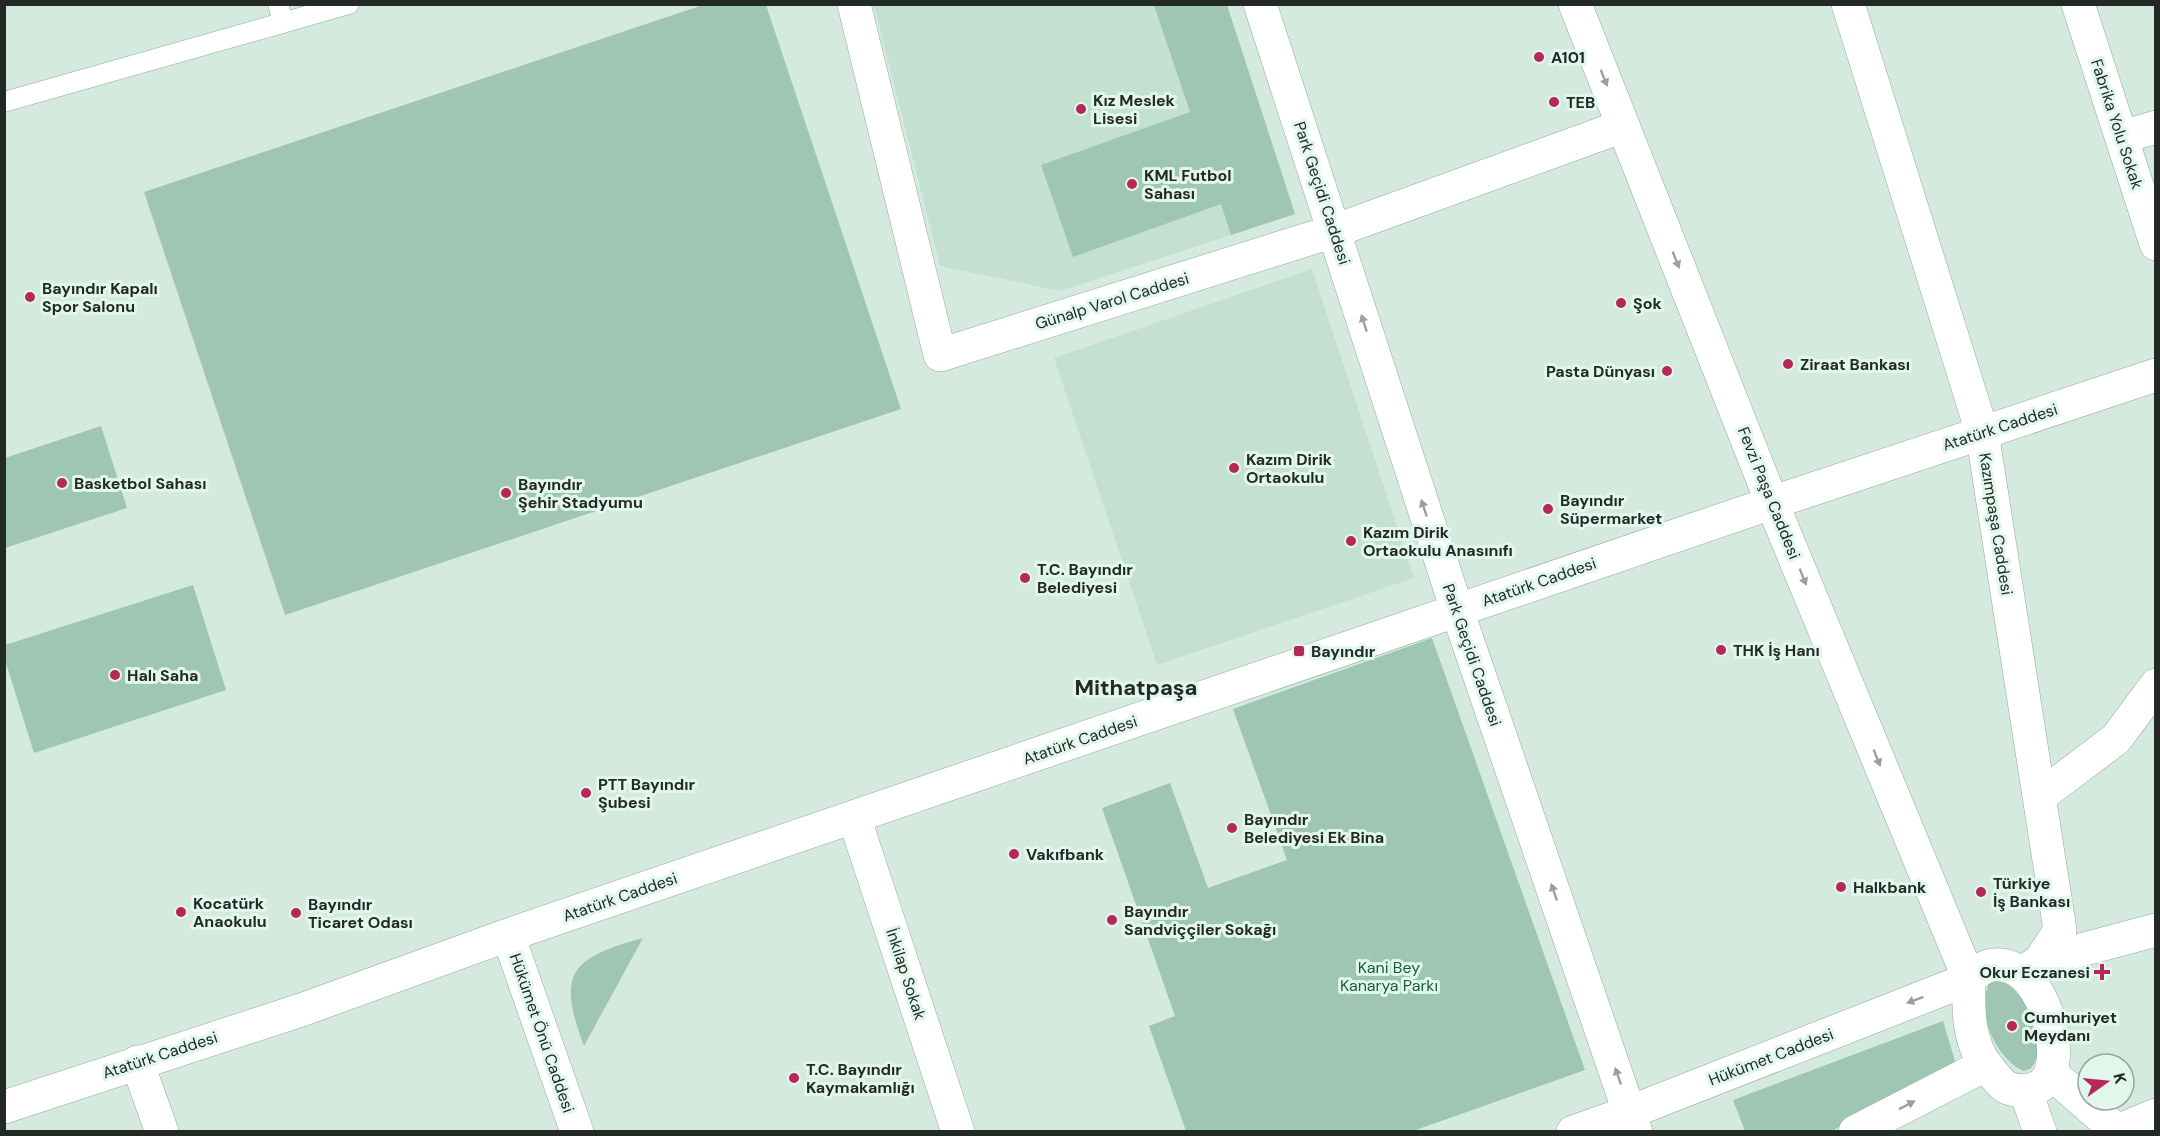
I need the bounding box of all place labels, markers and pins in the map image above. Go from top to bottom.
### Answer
place label: A101 [1551,47,1585,68]
marker: A101 [1532,50,1546,64]
place label: Kız Meslek Lisesi [1093,90,1176,129]
place label: TEB [1566,92,1595,113]
marker: TEB [1547,95,1561,109]
marker: Kız Meslek Lisesi [1074,102,1088,116]
place label: KML Futbol Sahası [1144,165,1232,204]
marker: KML Futbol Sahası [1125,177,1139,191]
place label: Bayındır Kapalı Spor Salonu [42,278,158,317]
marker: Bayındır Kapalı Spor Salonu [23,290,37,304]
place label: Şok [1633,293,1662,314]
marker: Şok [1614,296,1628,310]
place label: Ziraat Bankası [1800,354,1910,375]
marker: Ziraat Bankası [1781,357,1795,371]
place label: Pasta Dünyası [1546,361,1655,382]
marker: Pasta Dünyası [1660,364,1674,378]
place label: Kazım Dirik Ortaokulu [1246,449,1333,488]
marker: Kazım Dirik Ortaokulu [1227,461,1241,475]
place label: Basketbol Sahası [74,473,206,494]
place label: Bayındır Şehir Stadyumu [518,474,643,513]
marker: Basketbol Sahası [55,476,69,490]
marker: Bayındır Şehir Stadyumu [499,486,513,500]
place label: Bayındır Süpermarket [1560,490,1662,529]
marker: Bayındır Süpermarket [1541,502,1555,516]
place label: Kazım Dirik Ortaokulu Anasınıfı [1363,522,1513,561]
marker: Kazım Dirik Ortaokulu Anasınıfı [1344,534,1358,548]
place label: T.C. Bayındır Belediyesi [1037,559,1133,598]
marker: T.C. Bayındır Belediyesi [1018,571,1032,585]
place label: THK İş Hanı [1733,640,1820,661]
place label: Bayındır [1311,641,1376,662]
marker: THK İş Hanı [1714,643,1728,657]
marker: Bayındır [1292,644,1306,658]
place label: Halı Saha [127,665,198,686]
marker: Halı Saha [108,668,122,682]
place label: PTT Bayındır Şubesi [598,774,696,813]
marker: PTT Bayındır Şubesi [579,786,593,800]
place label: Bayındır Belediyesi Ek Bina [1244,809,1384,848]
marker: Bayındır Belediyesi Ek Bina [1225,821,1239,835]
place label: Vakıfbank [1026,844,1105,865]
marker: Vakıfbank [1007,847,1021,861]
place label: Türkiye İş Bankası [1993,873,2070,912]
place label: Halkbank [1853,877,1927,898]
marker: Halkbank [1834,880,1848,894]
marker: Türkiye İş Bankası [1974,885,1988,899]
place label: Kocatürk Anaokulu [193,893,267,932]
place label: Bayındır Ticaret Odası [308,894,413,933]
place label: Bayındır Sandviççiler Sokağı [1124,901,1276,940]
marker: Kocatürk Anaokulu [174,905,188,919]
marker: Bayındır Ticaret Odası [289,906,303,920]
marker: Bayındır Sandviççiler Sokağı [1105,913,1119,927]
place label: Okur Eczanesi [1979,962,2090,983]
marker: Okur Eczanesi [2095,965,2109,979]
place label: Cumhuriyet Meydanı [2024,1007,2117,1046]
marker: Cumhuriyet Meydanı [2005,1019,2019,1033]
place label: T.C. Bayındır Kaymakamlığı [806,1059,915,1098]
marker: T.C. Bayındır Kaymakamlığı [787,1071,801,1085]

